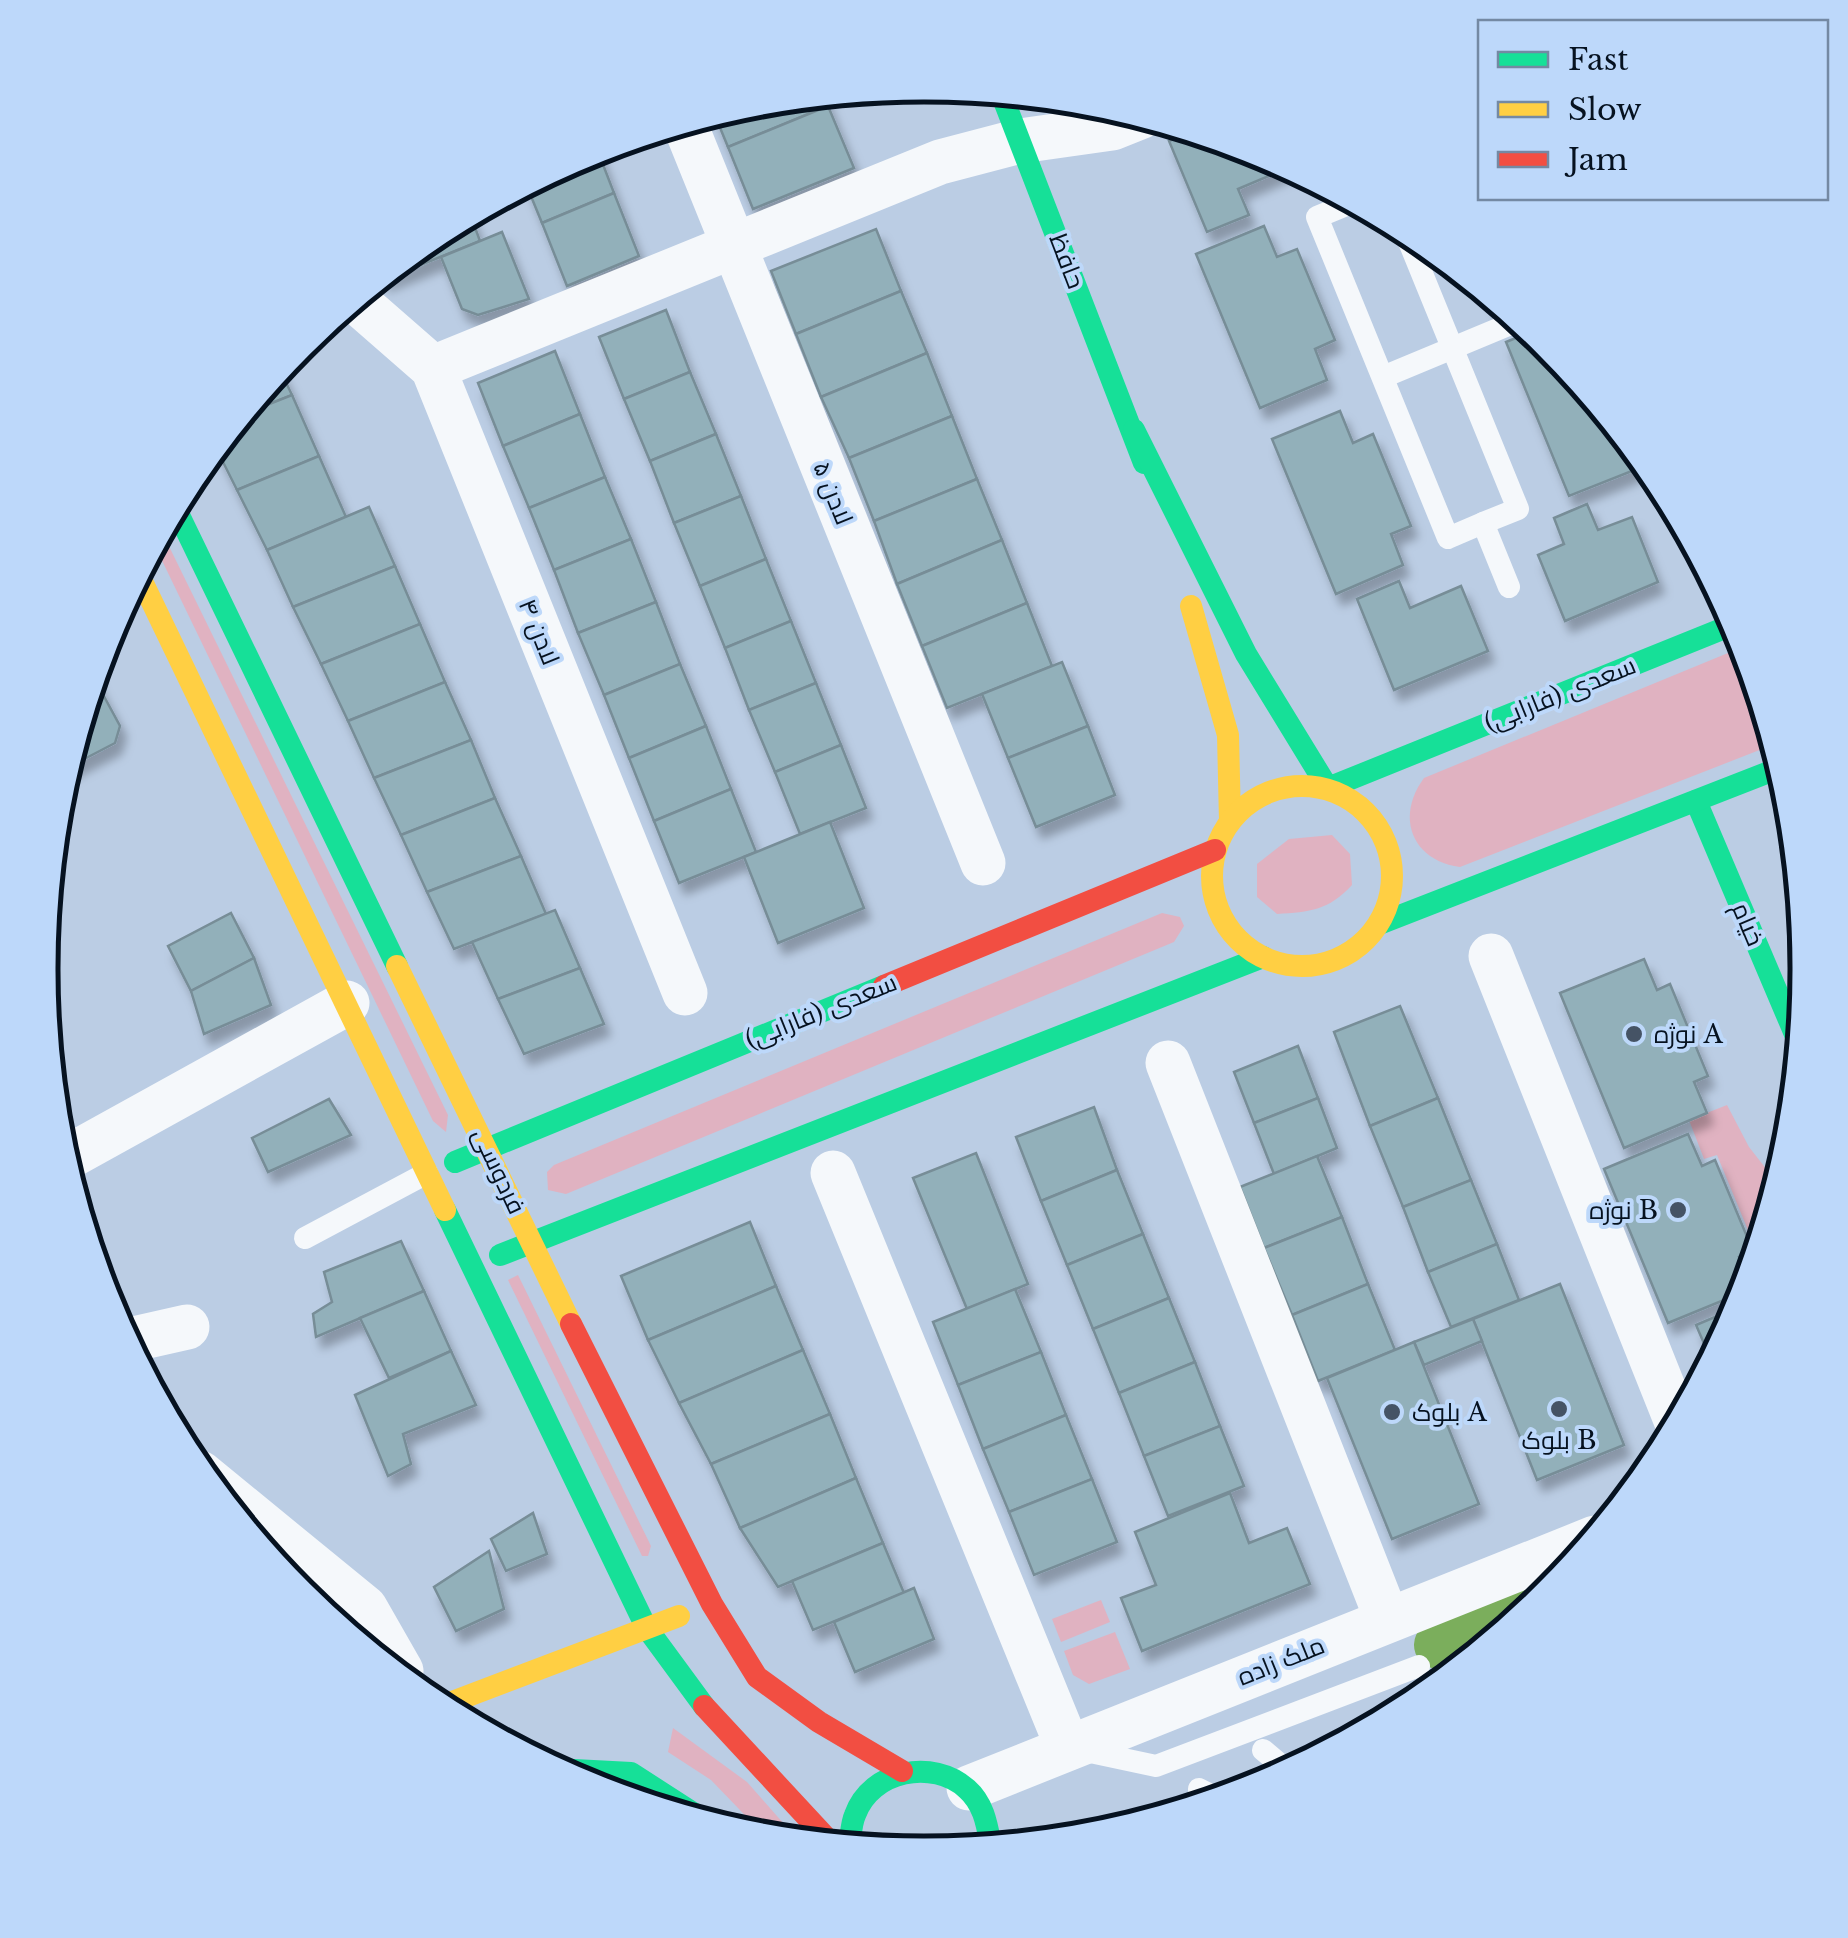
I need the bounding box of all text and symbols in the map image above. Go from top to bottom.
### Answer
legend [1478,20,1828,200]
text: Fast [1568,41,1629,78]
text: Slow [1568,91,1642,128]
text: Jam [1564,141,1628,178]
street label: حافظ [1042,229,1092,293]
street label: لادن ۵ [806,457,860,529]
street label: لادن ۴ [512,594,566,670]
street label: سعدی (فارابی) [1480,650,1640,738]
street label: خیام [1723,898,1771,951]
street label: سعدی (فارابی) [741,967,901,1055]
place label: نوژه A [1654,1019,1723,1050]
marker: نوژه A [1623,1023,1645,1045]
street label: فردوسی [466,1123,532,1219]
place label: نوژه B [1589,1195,1658,1226]
marker: نوژه B [1667,1199,1689,1221]
place label: بلوک A [1412,1397,1488,1428]
marker: بلوک B [1548,1398,1570,1420]
marker: بلوک A [1381,1401,1403,1423]
place label: بلوک B [1522,1425,1596,1456]
street label: ملک زاده [1233,1630,1329,1692]

